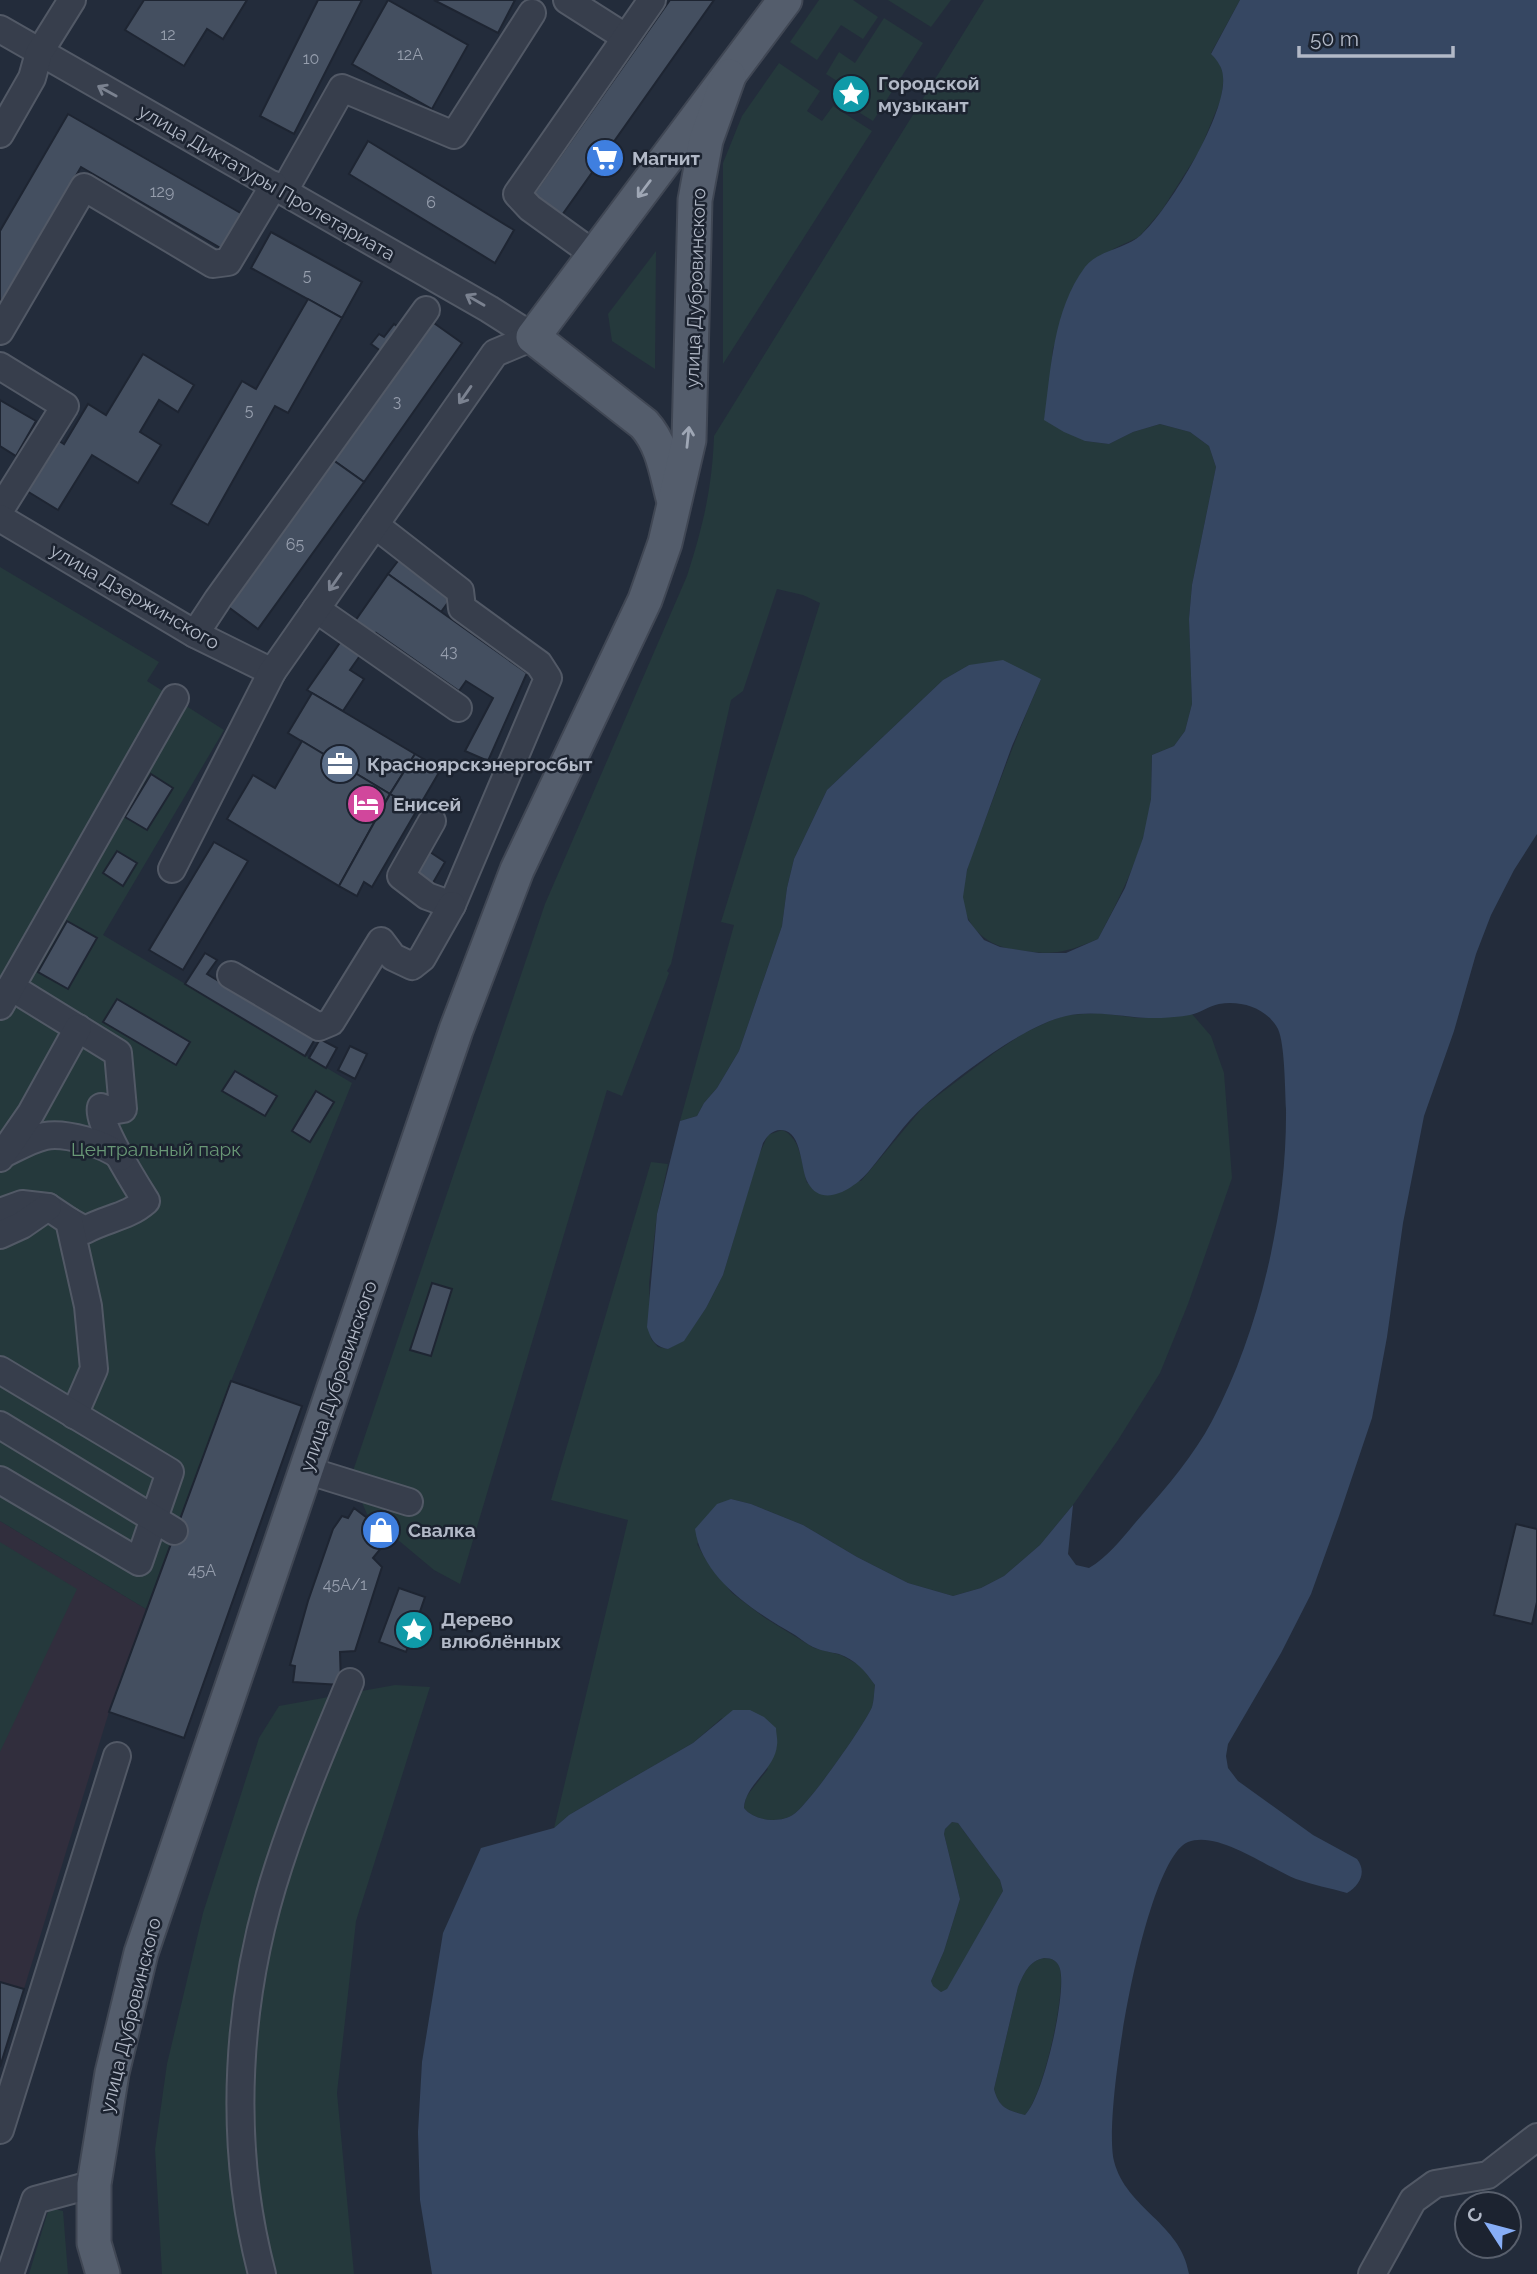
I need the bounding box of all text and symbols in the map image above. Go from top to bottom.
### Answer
scale bar [1299,14,1453,58]
house number: 12 [160,25,176,44]
text: 50 m [1310,26,1359,51]
house number: 12А [397,45,423,64]
house number: 10 [303,49,319,68]
place label: Городской музыкант [878,72,980,116]
place icon: Городской музыкант [830,73,872,115]
one-way arrow [97,84,117,98]
street label: улица Диктатуры Пролетариата [135,99,399,265]
supermarket icon: Магнит [584,137,626,179]
place label: Магнит [632,147,700,169]
one-way arrow [637,179,651,198]
house number: 129 [150,182,174,201]
street label: улица Дубровинского [681,188,709,388]
house number: 6 [426,193,436,212]
house number: 5 [303,266,312,285]
one-way arrow [465,293,485,307]
one-way arrow [458,385,472,405]
house number: 3 [393,392,401,411]
house number: 5 [245,401,254,420]
one-way arrow [682,426,695,449]
house number: 65 [286,535,304,554]
street label: улица Дзержинского [46,538,224,654]
one-way arrow [328,572,342,591]
house number: 43 [440,642,458,661]
office icon: Красноярскэнергосбыт [319,743,361,785]
place label: Красноярскэнергосбыт [367,753,593,775]
hotel icon: Енисей [345,783,387,825]
place label: Енисей [393,793,461,815]
park label: Центральный парк [71,1138,241,1160]
street label: улица Дубровинского [295,1278,381,1474]
shop icon: Свалка [360,1509,402,1551]
place label: Свалка [408,1519,476,1541]
house number: 45А [188,1561,216,1580]
house number: 45А/1 [323,1575,367,1594]
place label: Дерево влюблённых [441,1608,562,1652]
place icon: Дерево влюблённых [393,1609,435,1651]
street label: улица Дубровинского [95,1915,165,2115]
north arrow [1453,2190,1523,2260]
text: С [1462,2203,1487,2227]

